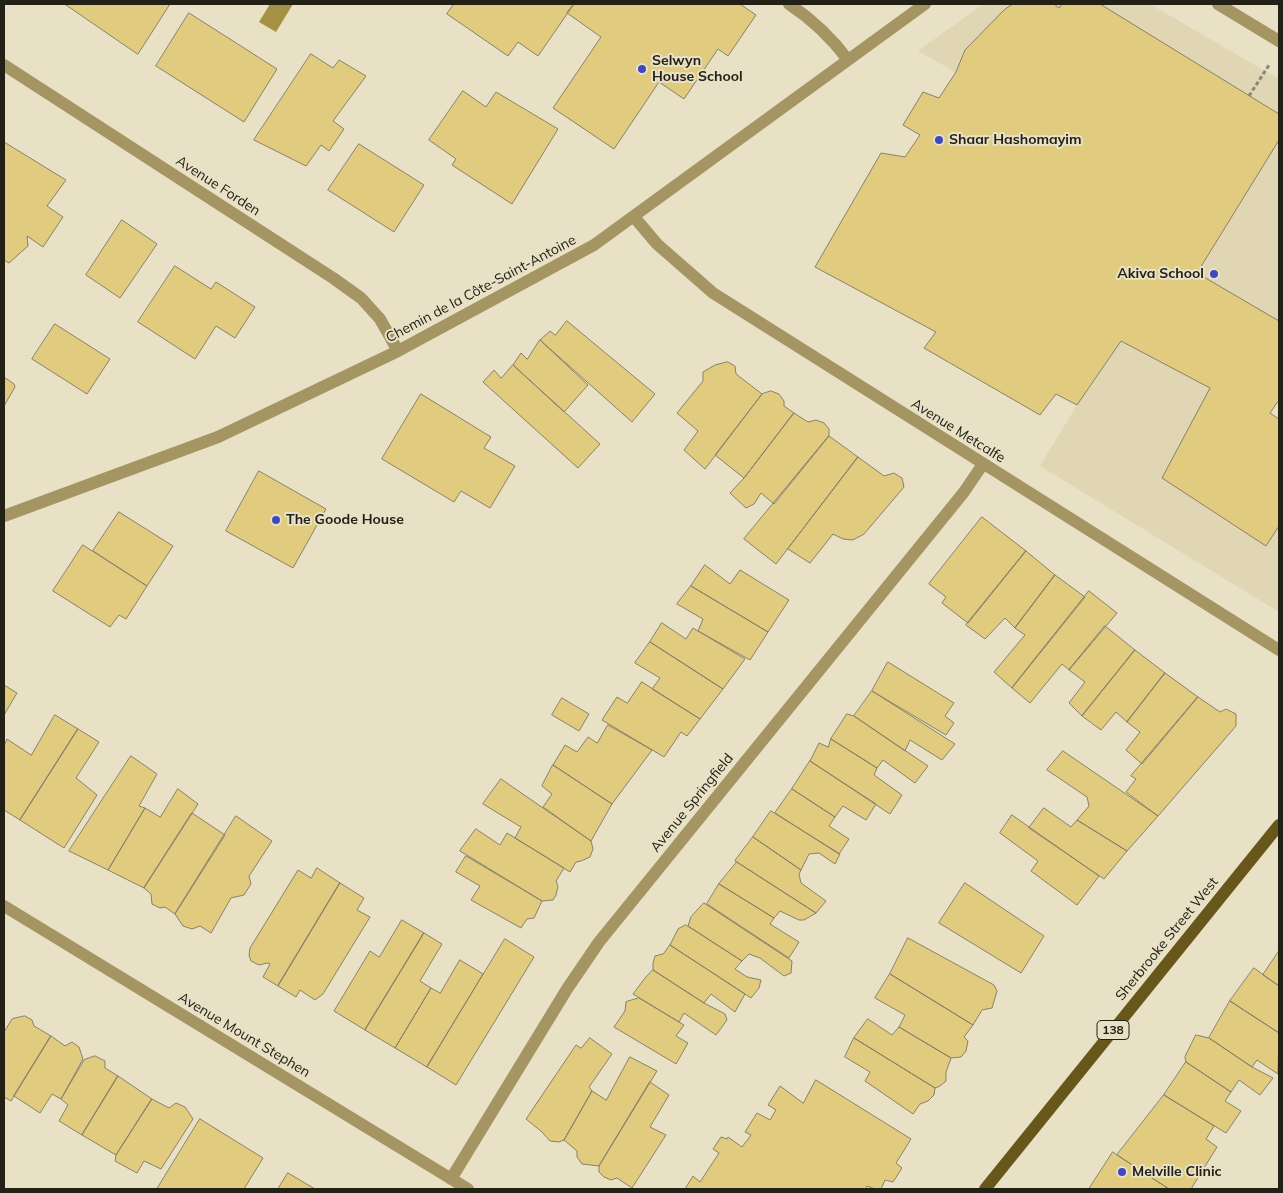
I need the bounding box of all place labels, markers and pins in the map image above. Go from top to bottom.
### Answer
place label: Selwyn House School [652,53,743,85]
marker: Selwyn House School [636,63,648,75]
place label: Shaar Hashomayim [949,132,1081,148]
marker: Shaar Hashomayim [933,134,945,146]
place label: Akiva School [1117,266,1204,282]
marker: Akiva School [1208,268,1220,280]
place label: The Goode House [286,512,404,528]
marker: The Goode House [270,514,282,526]
place label: Melville Clinic [1132,1164,1222,1180]
marker: Melville Clinic [1116,1166,1128,1178]

